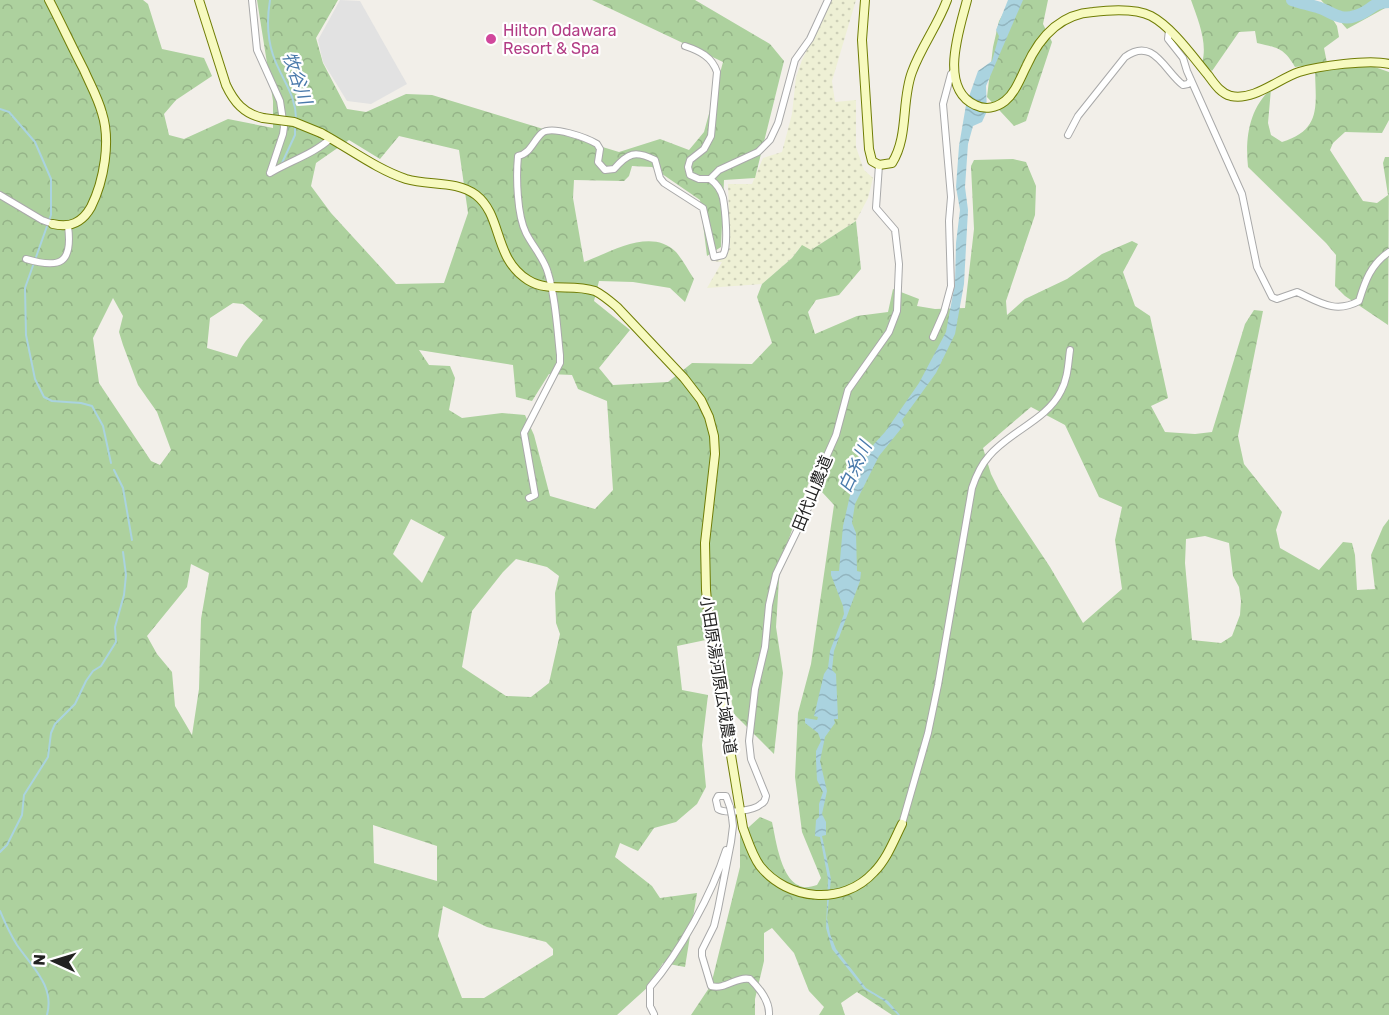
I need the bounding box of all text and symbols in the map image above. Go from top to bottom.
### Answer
place label: Hilton Odawara Resort & Spa [503,21,617,58]
marker: Hilton Odawara Resort & Spa [484,32,498,46]
water label: 牧谷川 [278,49,317,109]
water label: 白糸川 [834,436,877,496]
street label: 田代山農道 [789,453,836,534]
street label: 小田原湯河原広域農道 [697,595,740,756]
north arrow [24,931,84,991]
text: N [30,954,49,966]

